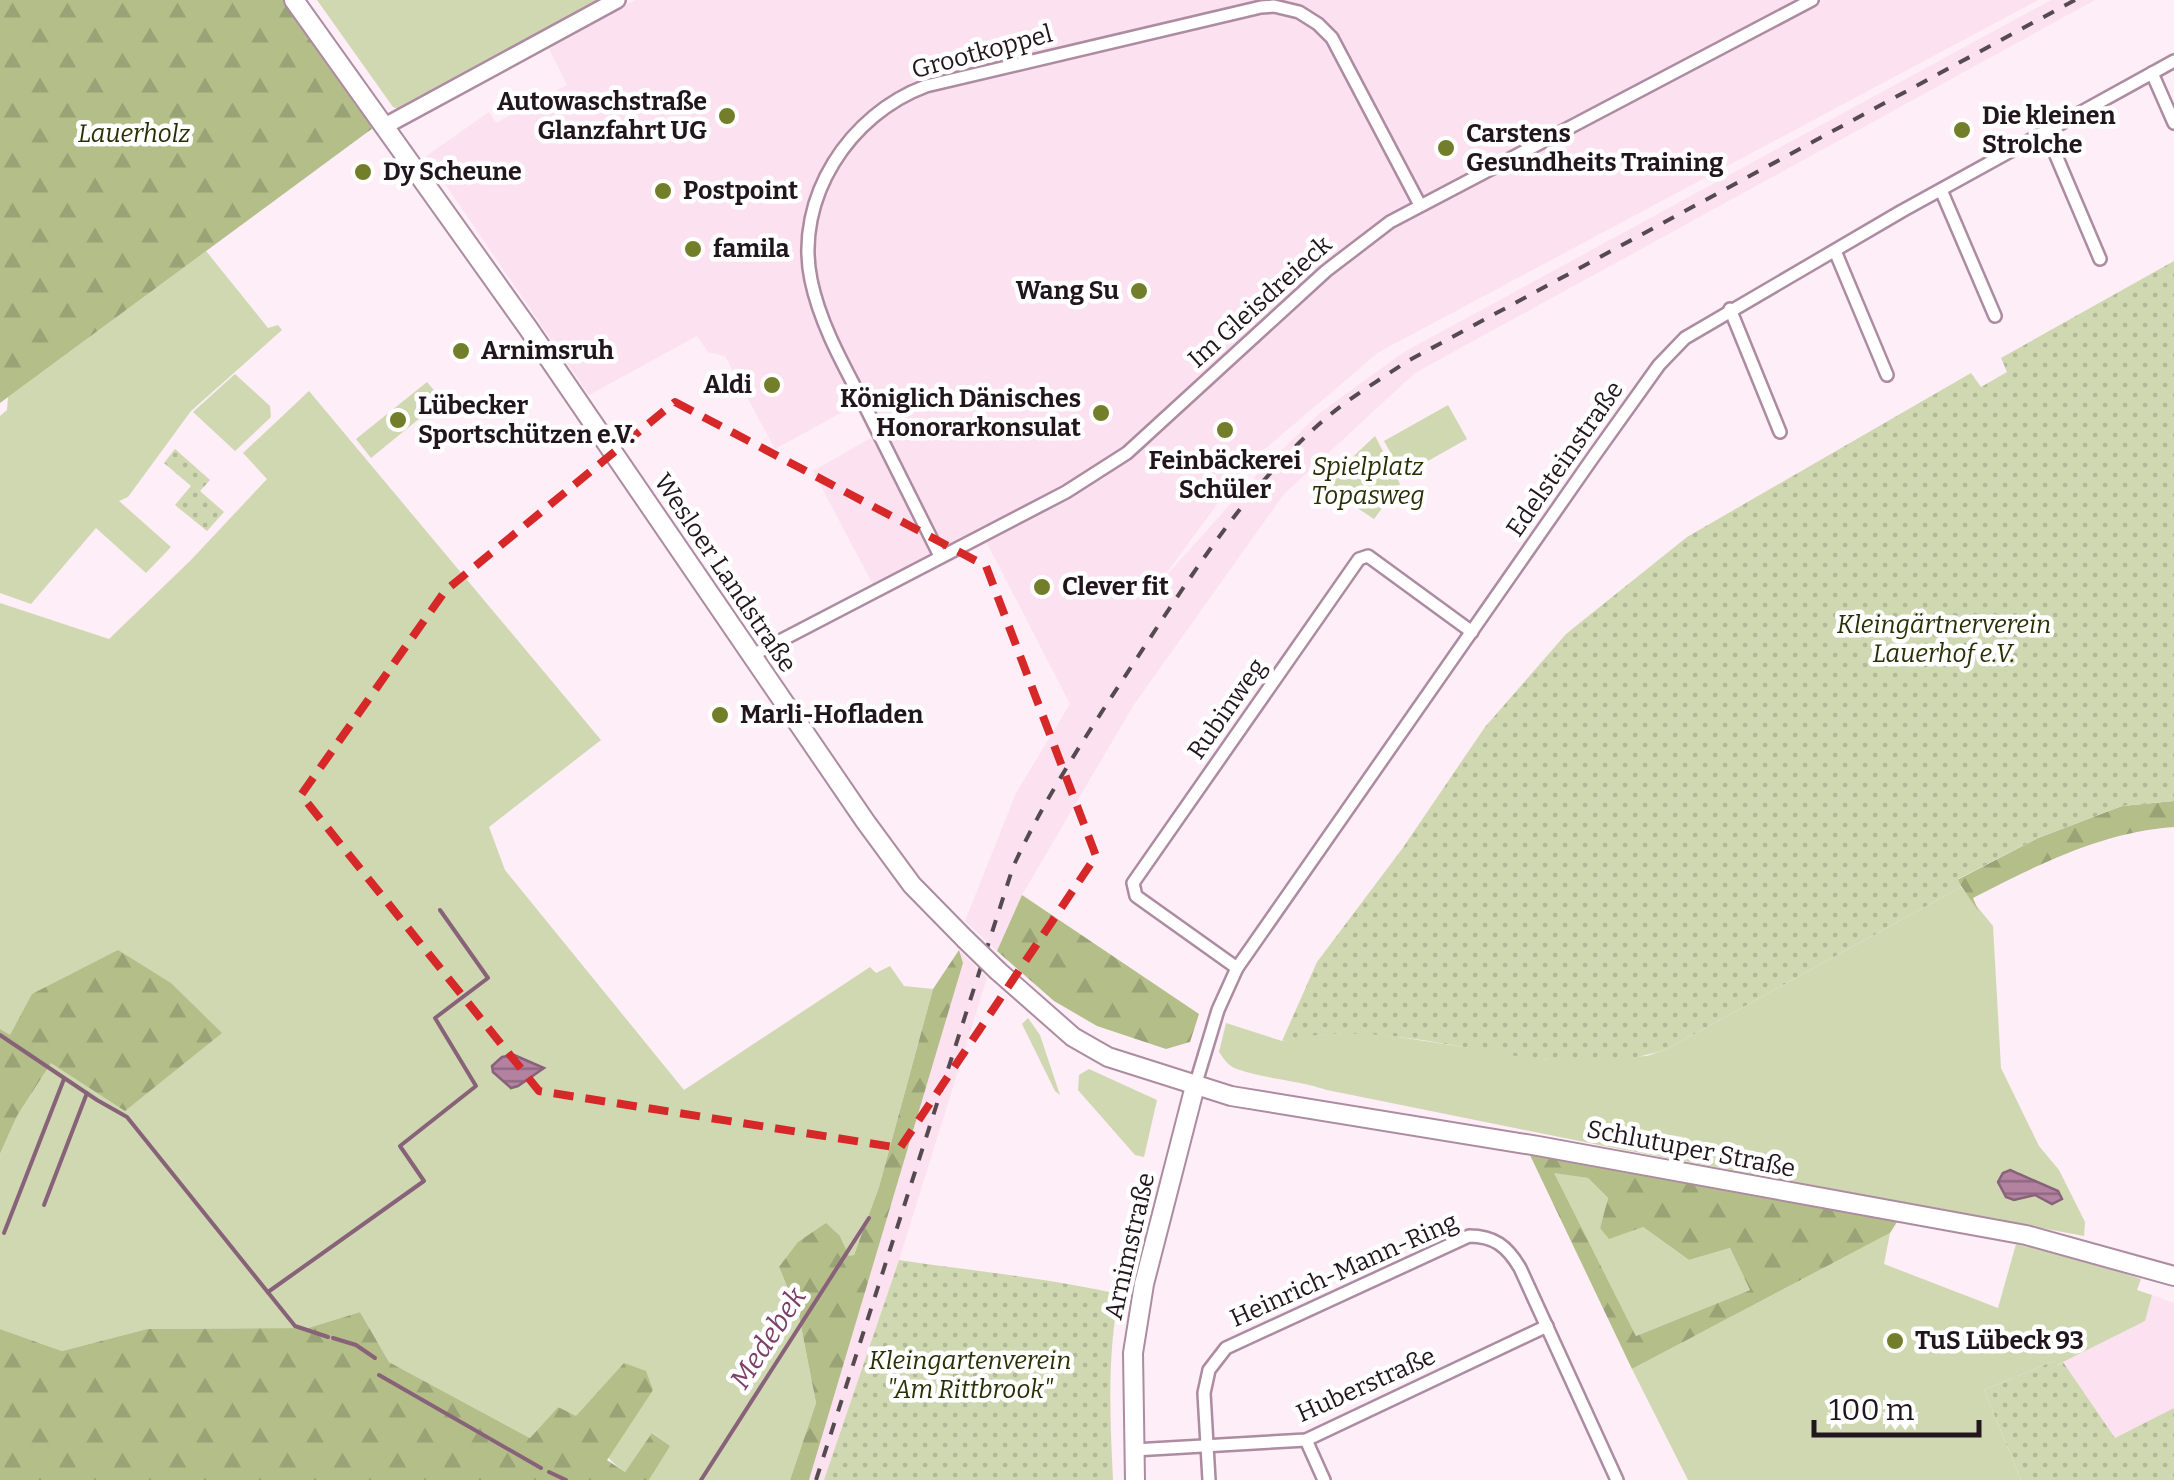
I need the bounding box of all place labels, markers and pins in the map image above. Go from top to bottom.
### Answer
place label: Autowaschstraße Glanzfahrt UG [497,87,707,146]
place label: Die kleinen Strolche [1982,101,2116,160]
marker: Autowaschstraße Glanzfahrt UG [716,105,738,127]
place label: Carstens Gesundheits Training [1466,119,1724,178]
marker: Die kleinen Strolche [1951,119,1973,141]
marker: Carstens Gesundheits Training [1435,137,1457,159]
place label: Dy Scheune [383,157,522,187]
marker: Dy Scheune [352,161,374,183]
place label: Postpoint [683,176,798,206]
marker: Postpoint [652,180,674,202]
place label: famila [713,234,790,264]
marker: famila [682,238,704,260]
place label: Wang Su [1016,276,1119,306]
marker: Wang Su [1128,280,1150,302]
place label: Arnimsruh [481,336,614,366]
marker: Arnimsruh [450,340,472,362]
place label: Aldi [703,370,752,400]
marker: Aldi [761,374,783,396]
place label: Königlich Dänisches Honorarkonsulat [840,384,1081,443]
place label: Lübecker Sportschützen e.V. [418,391,635,450]
marker: Königlich Dänisches Honorarkonsulat [1090,402,1112,424]
marker: Lübecker Sportschützen e.V. [387,409,409,431]
marker: Feinbäckerei Schüler [1214,419,1236,441]
place label: Feinbäckerei Schüler [1148,446,1302,505]
place label: Clever fit [1062,572,1169,602]
marker: Clever fit [1031,576,1053,598]
place label: Marli-Hofladen [740,700,923,730]
marker: Marli-Hofladen [709,704,731,726]
place label: TuS Lübeck 93 [1915,1326,2084,1356]
marker: TuS Lübeck 93 [1884,1330,1906,1352]

